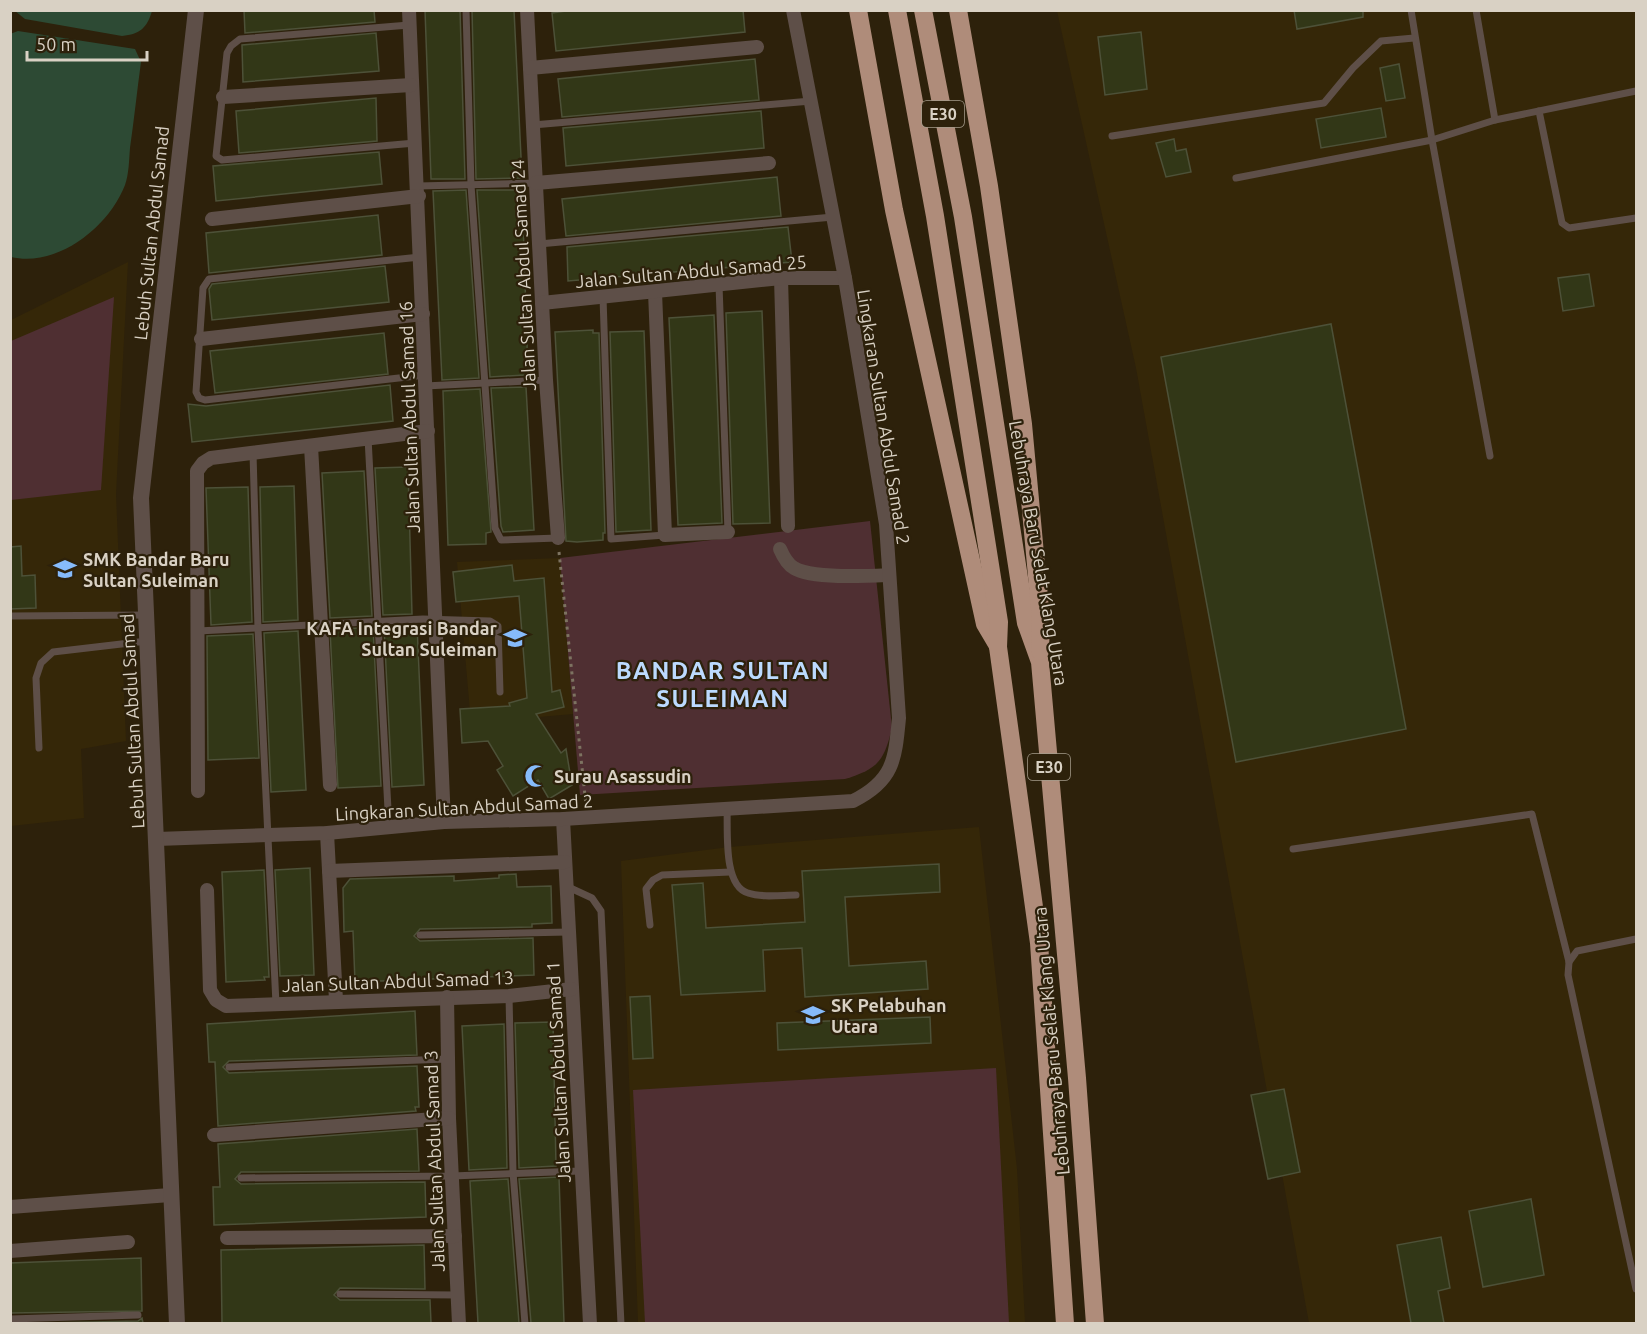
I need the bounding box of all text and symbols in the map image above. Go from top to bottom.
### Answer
scale bar [27,24,147,62]
text: 50 m [36,34,76,54]
road number: E30 [922,101,964,127]
street label: Lebuh Sultan Abdul Samad [130,125,172,341]
street label: Jalan Sultan Abdul Samad 24 [507,159,539,391]
street label: Jalan Sultan Abdul Samad 25 [575,251,807,291]
street label: Lingkaran Sultan Abdul Samad 2 [854,288,914,546]
street label: Jalan Sultan Abdul Samad 16 [395,301,423,533]
street label: Lebuhraya Baru Selat Klang Utara [1006,419,1072,687]
place label: SMK Bandar Baru Sultan Suleiman [83,549,230,590]
school or university icon: SMK Bandar Baru Sultan Suleiman [52,556,78,582]
street label: Lebuh Sultan Abdul Samad [116,613,148,829]
place label: KAFA Integrasi Bandar Sultan Suleiman [306,618,498,659]
school or university icon: KAFA Integrasi Bandar Sultan Suleiman [502,625,528,651]
district label: BANDAR SULTAN SULEIMAN [616,657,830,712]
road number: E30 [1028,754,1070,780]
mosque icon: Surau Asassudin [523,763,549,789]
place label: Surau Asassudin [554,766,692,786]
street label: Lingkaran Sultan Abdul Samad 2 [335,790,593,824]
street label: Lebuhraya Baru Selat Klang Utara [1029,906,1073,1176]
street label: Jalan Sultan Abdul Samad 1 [542,961,574,1183]
street label: Jalan Sultan Abdul Samad 13 [282,967,514,995]
place label: SK Pelabuhan Utara [831,995,947,1036]
school or university icon: SK Pelabuhan Utara [800,1002,826,1028]
street label: Jalan Sultan Abdul Samad 3 [420,1050,448,1272]

